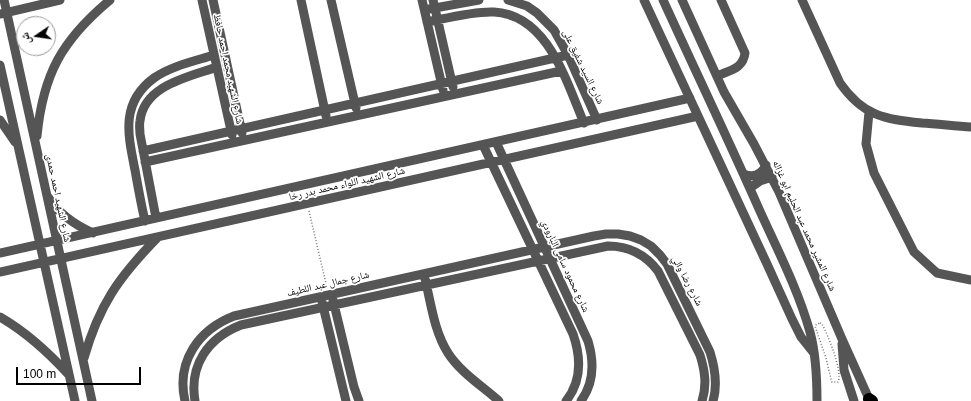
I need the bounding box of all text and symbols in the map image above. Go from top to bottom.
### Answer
street label: شارع الشهيد محمد احمد حافظ [210,13,246,125]
north arrow [16,16,56,56]
street label: شارع السيد شفيق على [560,28,606,106]
text: ش [18,31,32,46]
street label: شارع الشهيد احمد حمدى [43,153,73,243]
street label: شارع المشير محمد عبد الحليم ابو غزاله [770,159,838,293]
street label: شارع الشهيد اللواء محمد بدر رخا [288,165,406,203]
street label: شارع محمود سامى البارودي [538,218,592,314]
street label: شارع رضا والي [669,254,705,308]
street label: شارع جمال عبد اللطيف [286,269,370,299]
scale bar [18,359,143,385]
text: 100 m [23,367,56,381]

